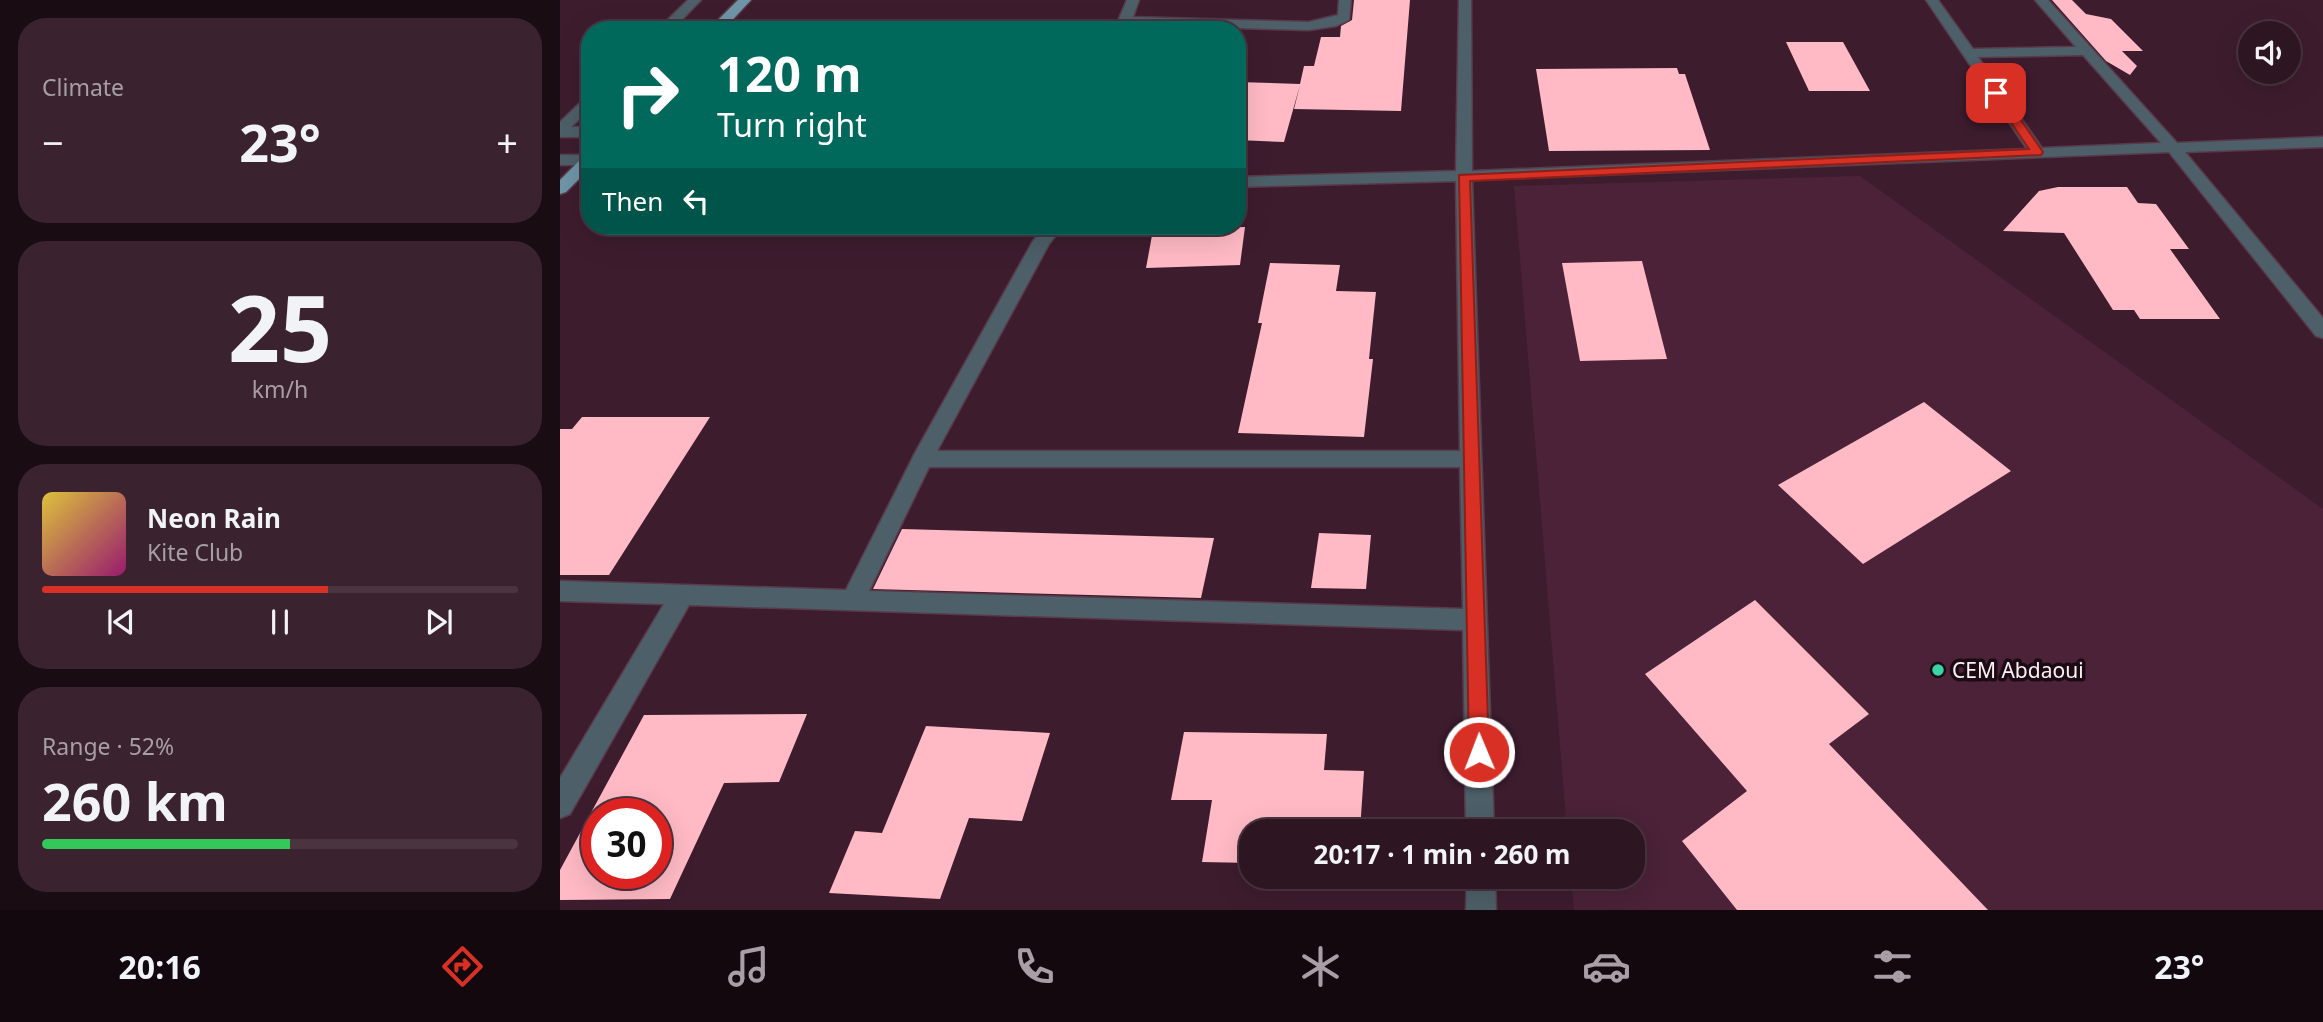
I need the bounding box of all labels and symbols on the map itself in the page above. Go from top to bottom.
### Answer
pin [1966,63,2026,123]
place label: CEM Abdaoui [1952,656,2084,684]
marker: CEM Abdaoui [1930,662,1946,678]
position arrow [1442,715,1516,789]
speed limit sign: 30 [581,798,672,889]

